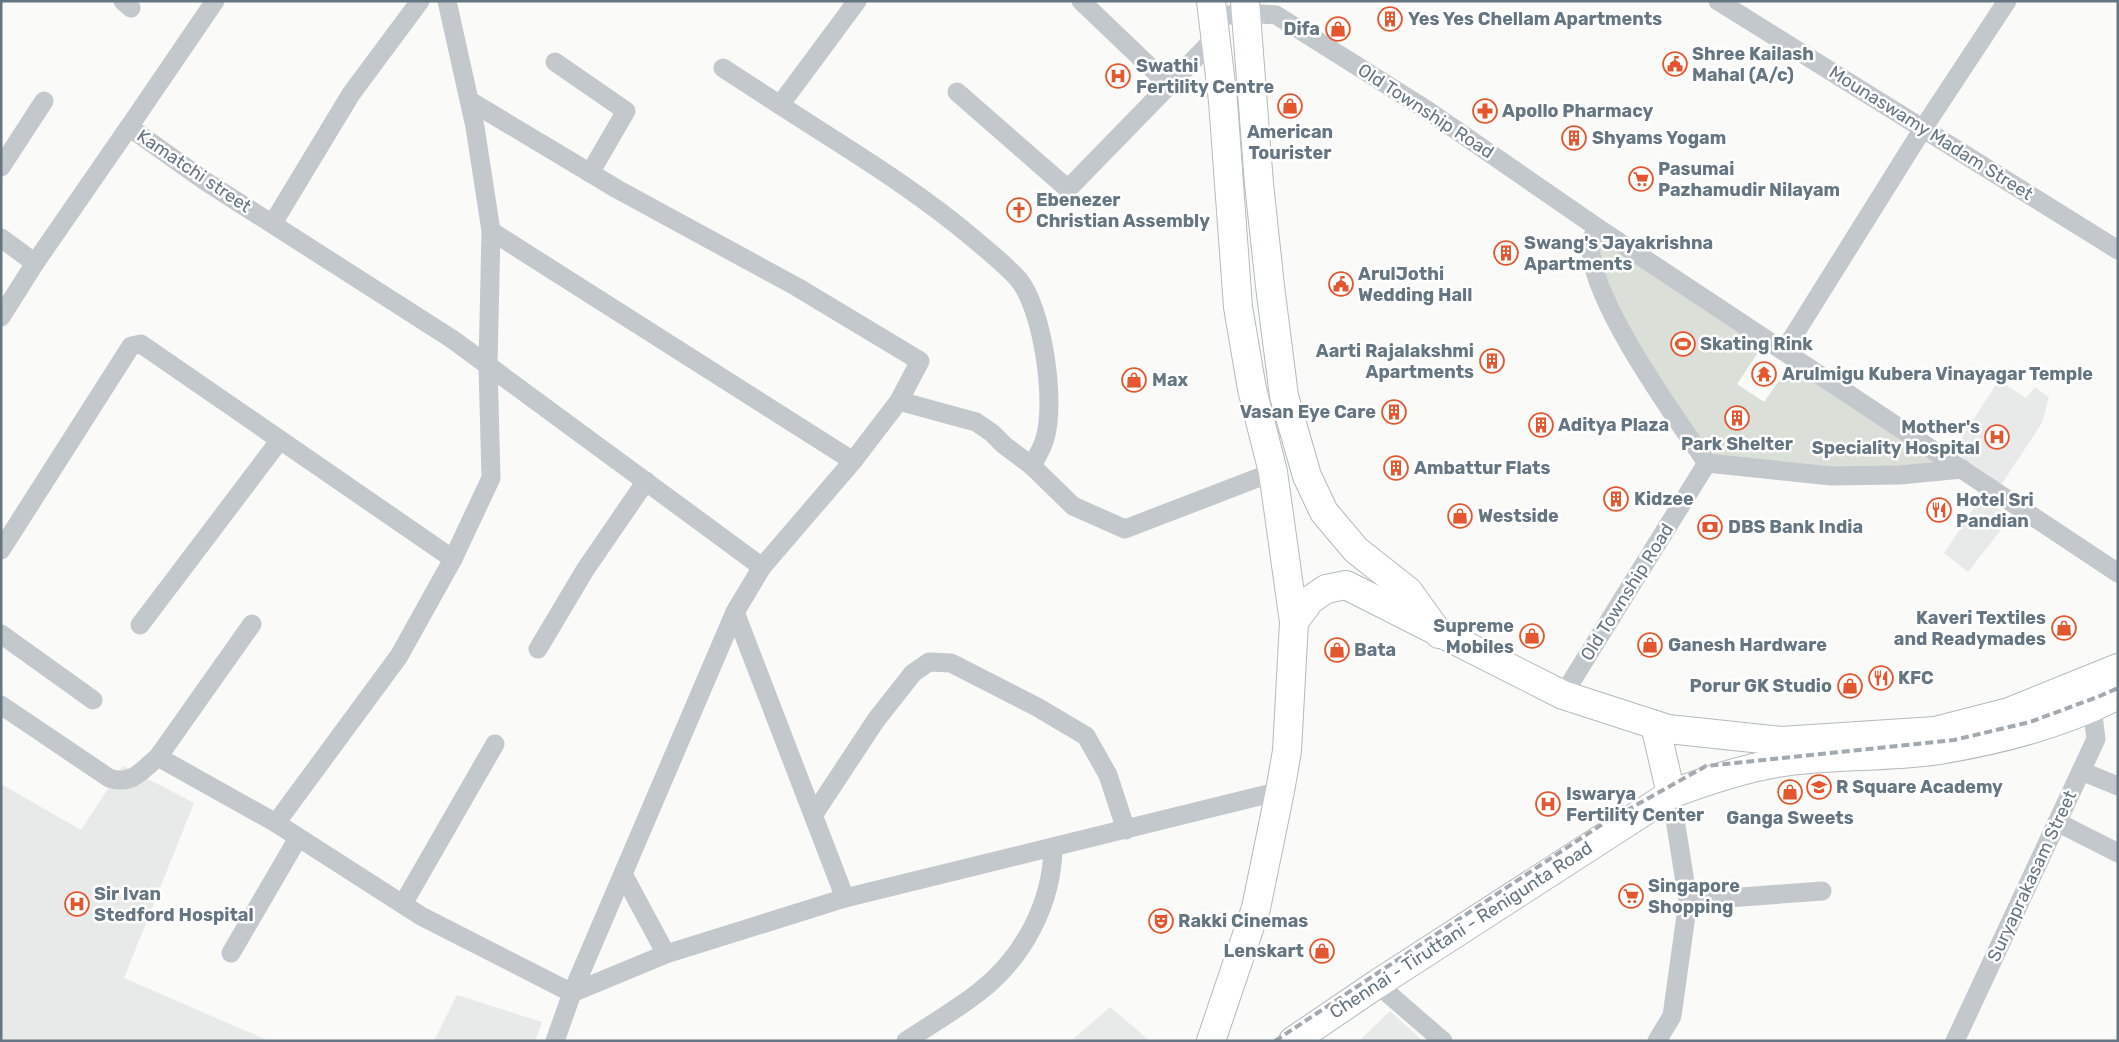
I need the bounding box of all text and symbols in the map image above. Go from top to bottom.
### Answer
building icon: Yes Yes Chellam Apartments [1377,6,1403,32]
place label: Yes Yes Chellam Apartments [1408,8,1662,30]
shop icon: Difa [1325,16,1351,42]
place label: Difa [1284,18,1320,40]
place label: Shree Kailash Mahal (A/c) [1692,43,1814,86]
public building icon: Shree Kailash Mahal (A/c) [1662,51,1688,77]
place label: Swathi Fertility Centre [1136,55,1275,98]
street label: Old Township Road [1354,59,1498,163]
street label: Mounaswamy Madam Street [1825,61,2037,205]
hospital icon: Swathi Fertility Centre [1105,63,1131,89]
shop icon: American Tourister [1277,93,1303,119]
pharmacy icon: Apollo Pharmacy [1472,98,1498,124]
place label: Apollo Pharmacy [1502,100,1653,122]
place label: American Tourister [1247,121,1333,164]
street label: Kamatchi street [133,125,255,217]
building icon: Shyams Yogam [1561,125,1587,151]
place label: Shyams Yogam [1592,127,1726,149]
place label: Pasumai Pazhamudir Nilayam [1658,158,1840,201]
supermarket icon: Pasumai Pazhamudir Nilayam [1628,166,1654,192]
place label: Ebenezer Christian Assembly [1036,189,1210,232]
church icon: Ebenezer Christian Assembly [1006,197,1032,223]
place label: Swang's Jayakrishna Apartments [1524,232,1713,275]
building icon: Swang's Jayakrishna Apartments [1493,240,1519,266]
place label: ArulJothi Wedding Hall [1358,263,1472,306]
public building icon: ArulJothi Wedding Hall [1328,271,1354,297]
sports icon: Skating Rink [1670,331,1696,357]
place label: Skating Rink [1700,333,1813,355]
place label: Aarti Rajalakshmi Apartments [1316,340,1474,383]
building icon: Aarti Rajalakshmi Apartments [1479,348,1505,374]
temple icon: Arulmigu Kubera Vinayagar Temple [1751,361,1777,387]
place label: Arulmigu Kubera Vinayagar Temple [1782,363,2093,385]
shop icon: Max [1121,367,1147,393]
place label: Max [1152,369,1189,391]
building icon: Vasan Eye Care [1381,399,1407,425]
place label: Vasan Eye Care [1240,401,1376,423]
building icon: Park Shelter [1724,405,1750,431]
building icon: Aditya Plaza [1528,412,1554,438]
place label: Aditya Plaza [1558,414,1669,436]
place label: Mother's Speciality Hospital [1812,416,1980,459]
hospital icon: Mother's Speciality Hospital [1984,424,2010,450]
place label: Park Shelter [1681,433,1793,455]
building icon: Ambattur Flats [1383,455,1409,481]
place label: Ambattur Flats [1414,457,1550,479]
building icon: Kidzee [1603,486,1629,512]
place label: Kidzee [1634,488,1694,510]
place label: Hotel Sri Pandian [1956,489,2034,532]
restaurant icon: Hotel Sri Pandian [1926,497,1952,523]
shop icon: Westside [1447,503,1473,529]
place label: Westside [1478,505,1559,527]
bank icon: DBS Bank India [1697,514,1723,540]
place label: DBS Bank India [1728,516,1863,538]
street label: Old Township Road [1576,519,1678,665]
place label: Kaveri Textiles and Readymades [1894,607,2046,650]
place label: Supreme Mobiles [1433,615,1514,658]
shop icon: Kaveri Textiles and Readymades [2051,615,2077,641]
shop icon: Supreme Mobiles [1519,623,1545,649]
shop icon: Ganesh Hardware [1637,632,1663,658]
place label: Ganesh Hardware [1668,634,1827,656]
shop icon: Bata [1324,637,1350,663]
place label: Bata [1354,639,1396,661]
restaurant icon: KFC [1868,665,1894,691]
place label: KFC [1898,667,1934,689]
shop icon: Porur GK Studio [1837,673,1863,699]
place label: Porur GK Studio [1690,675,1832,697]
school or university icon: R Square Academy [1806,774,1832,800]
place label: R Square Academy [1836,776,2003,798]
shop icon: Ganga Sweets [1777,779,1803,805]
place label: Iswarya Fertility Center [1566,783,1704,826]
street label: Suryaprakasam Street [1983,787,2081,965]
hospital icon: Iswarya Fertility Center [1535,791,1561,817]
place label: Ganga Sweets [1726,807,1854,829]
street label: Chennai - Tiruttani - Renigunta Road [1325,837,1597,1023]
place label: Singapore Shopping [1648,875,1740,918]
place label: Sir Ivan Stedford Hospital [94,883,254,926]
supermarket icon: Singapore Shopping [1618,883,1644,909]
hospital icon: Sir Ivan Stedford Hospital [64,891,90,917]
theatre icon: Rakki Cinemas [1148,908,1174,934]
place label: Rakki Cinemas [1178,910,1308,932]
shop icon: Lenskart [1309,938,1335,964]
place label: Lenskart [1224,940,1304,962]

